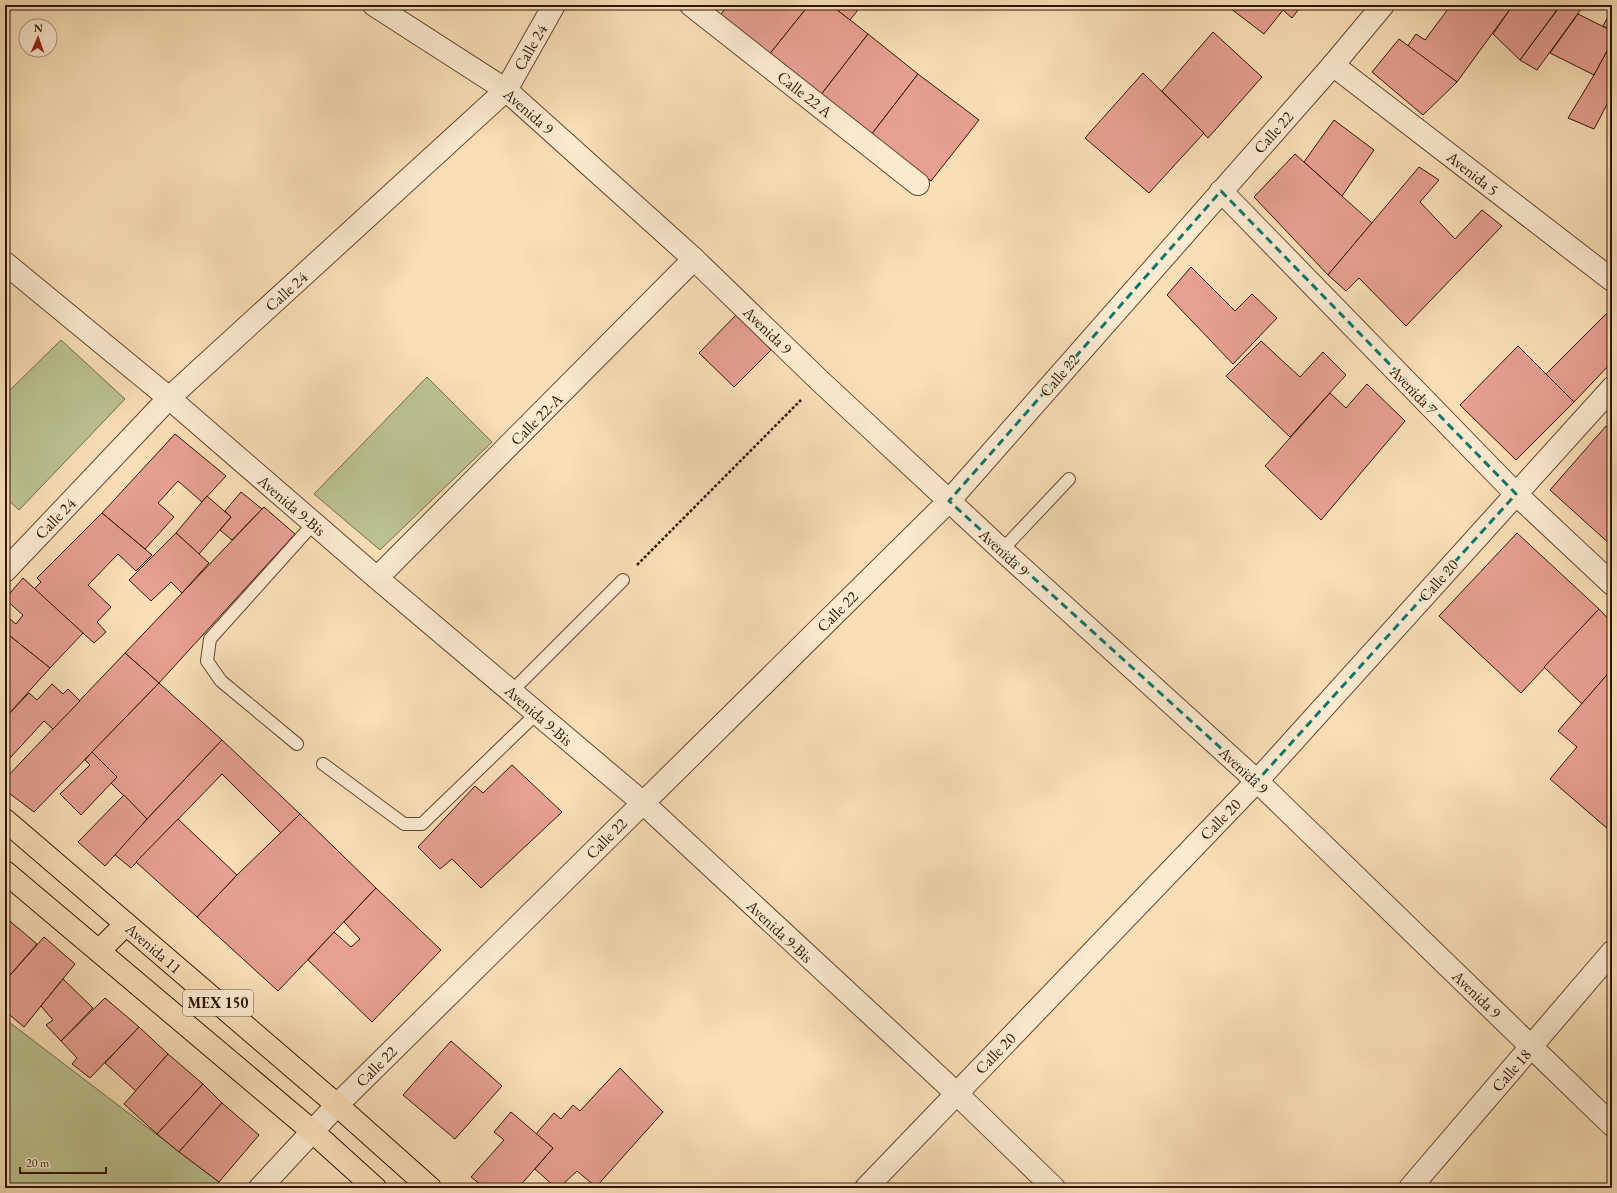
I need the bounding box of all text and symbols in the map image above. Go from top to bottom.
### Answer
north arrow [18,18,58,58]
street label: Calle 24 [509,20,552,74]
text: N [34,21,43,35]
street label: Calle 22 A [773,66,837,123]
street label: Avenida 9 [498,83,559,139]
street label: Calle 22 [1249,106,1298,158]
street label: Avenida 5 [1442,146,1503,200]
street label: Calle 24 [261,267,312,316]
street label: Avenida 9 [738,301,797,359]
street label: Calle 22 [1035,349,1084,401]
street label: Avenida 7 [1384,361,1442,420]
street label: Calle 22-A [506,388,568,450]
street label: Avenida 9-Bis [253,469,330,541]
street label: Calle 24 [30,493,81,544]
street label: Avenida 9 [974,523,1033,581]
street label: Calle 20 [1414,554,1463,606]
street label: Calle 22 [812,586,863,637]
street label: Avenida 9-Bis [500,679,577,751]
street label: Avenida 9 [1214,741,1273,799]
street label: Calle 20 [1195,794,1246,845]
street label: Calle 22 [581,813,632,864]
street label: Avenida 9-Bis [741,895,817,967]
street label: Avenida 11 [120,917,186,979]
street label: Avenida 9 [1447,965,1506,1023]
road number: MEX 150 [183,990,253,1016]
street label: Calle 20 [970,1028,1021,1079]
street label: Calle 22 [351,1041,402,1092]
street label: Calle 18 [1487,1044,1536,1096]
scale bar [20,1149,106,1175]
text: 20 m [26,1155,50,1171]

